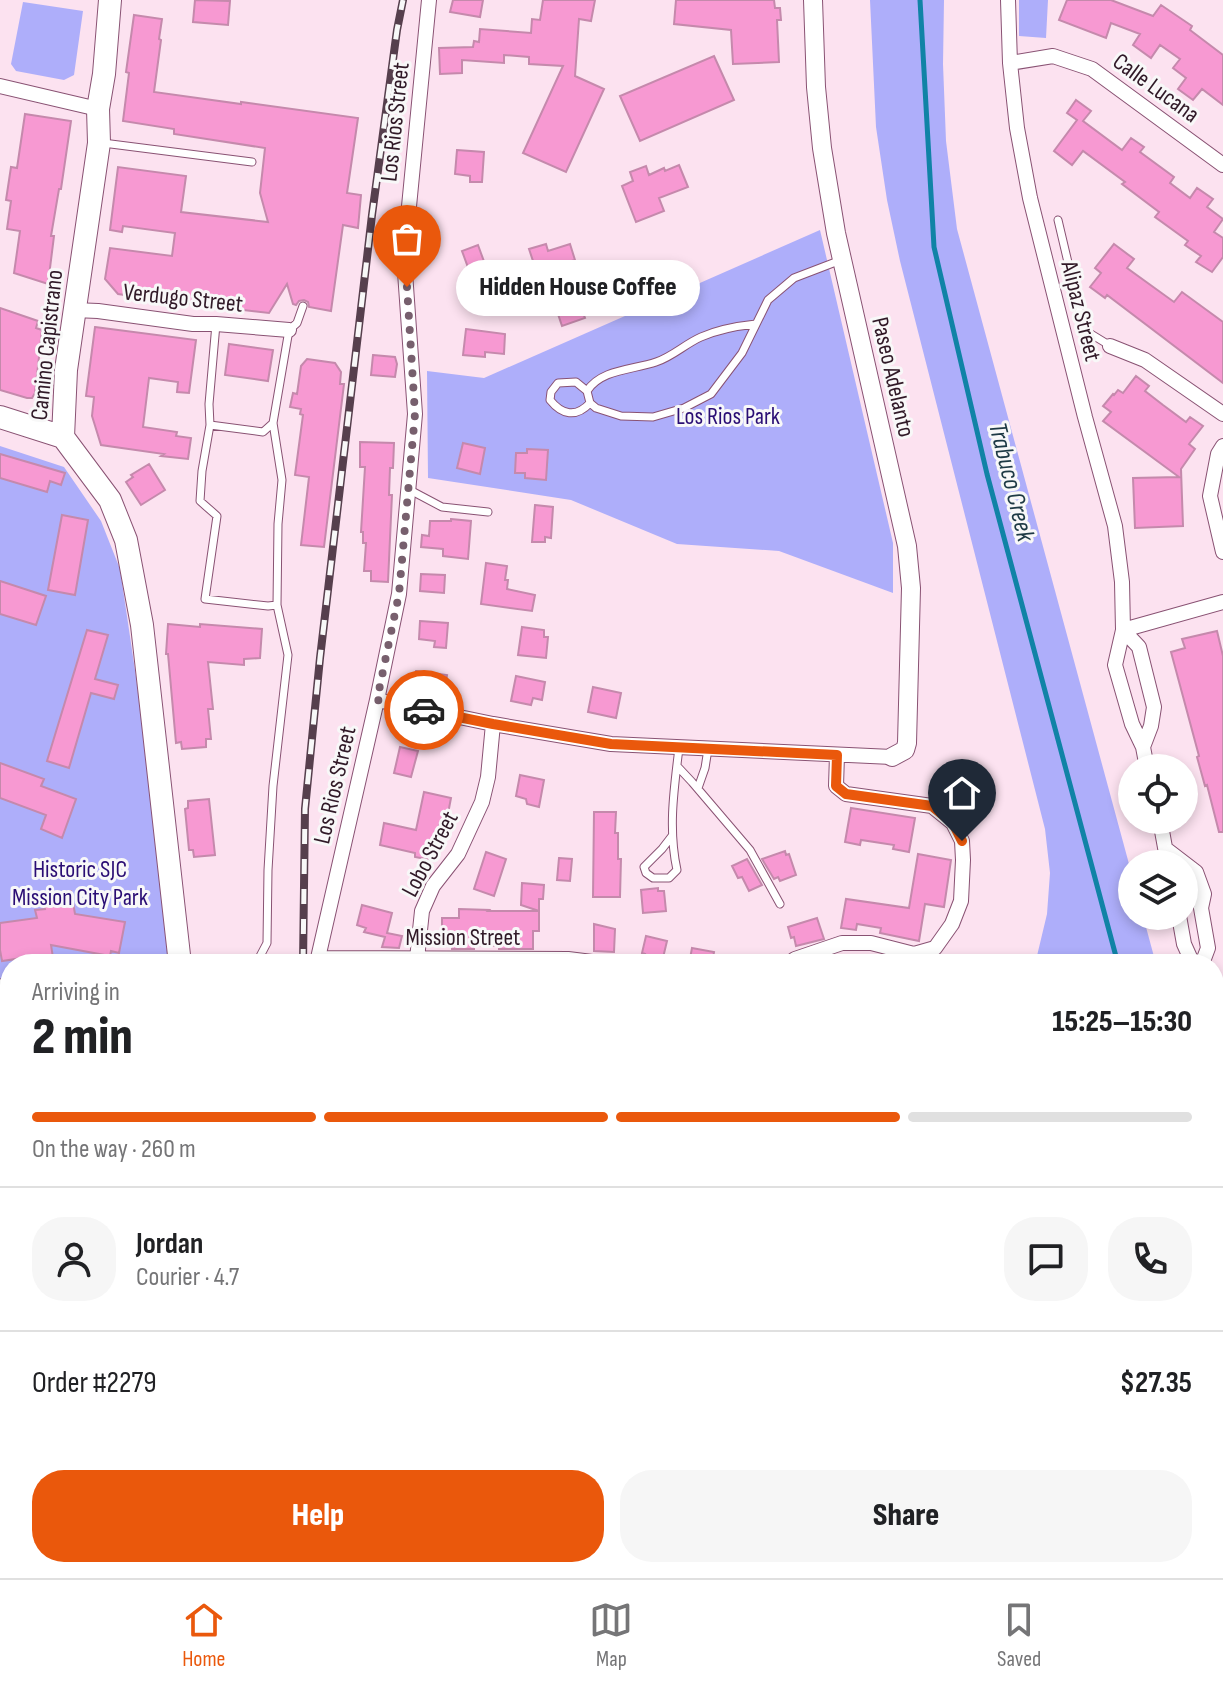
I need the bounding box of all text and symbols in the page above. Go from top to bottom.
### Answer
street label: Calle Lucana [1107,47,1205,129]
street label: Los Rios Street [374,61,416,183]
pin [373,205,441,287]
icon: bag [385,217,429,261]
street label: Alipaz Street [1054,257,1107,364]
callout: Hidden House Coffee [455,259,699,315]
street label: Camino Capistrano [25,268,69,422]
text: Hidden House Coffee [479,272,677,303]
street label: Verdugo Street [122,277,244,319]
street label: Paseo Adelanto [865,314,921,440]
park label: Los Rios Park [676,402,780,431]
water label: Trabuco Creek [981,420,1041,546]
courier [384,670,464,750]
icon: car [402,688,446,732]
street label: Los Rios Street [307,723,363,847]
map controls [1118,754,1198,930]
button: locate [1118,754,1198,834]
pin [928,759,996,841]
icon: home [940,771,984,815]
street label: Lobo Street [395,806,465,902]
button: layers [1118,850,1198,930]
park label: Historic SJC Mission City Park [12,855,148,912]
street label: Mission Street [406,923,520,952]
text: Arriving in [32,977,120,1008]
text: 15:25–15:30 [1052,1004,1192,1040]
text: 2 min [32,1006,133,1069]
text: On the way · 260 m [32,1134,196,1165]
button: person [32,1217,116,1301]
button: chat [1004,1217,1088,1301]
button: phone [1108,1217,1192,1301]
text: Jordan [136,1226,203,1262]
text: Courier · 4.7 [136,1262,239,1293]
text: Order #2279 [32,1365,157,1401]
text: $27.35 [1120,1365,1192,1401]
button: Help [32,1470,604,1562]
button: Share [620,1470,1192,1562]
tab: Home [182,1598,226,1673]
tab: Map [589,1598,633,1673]
tab: Saved [997,1598,1041,1673]

